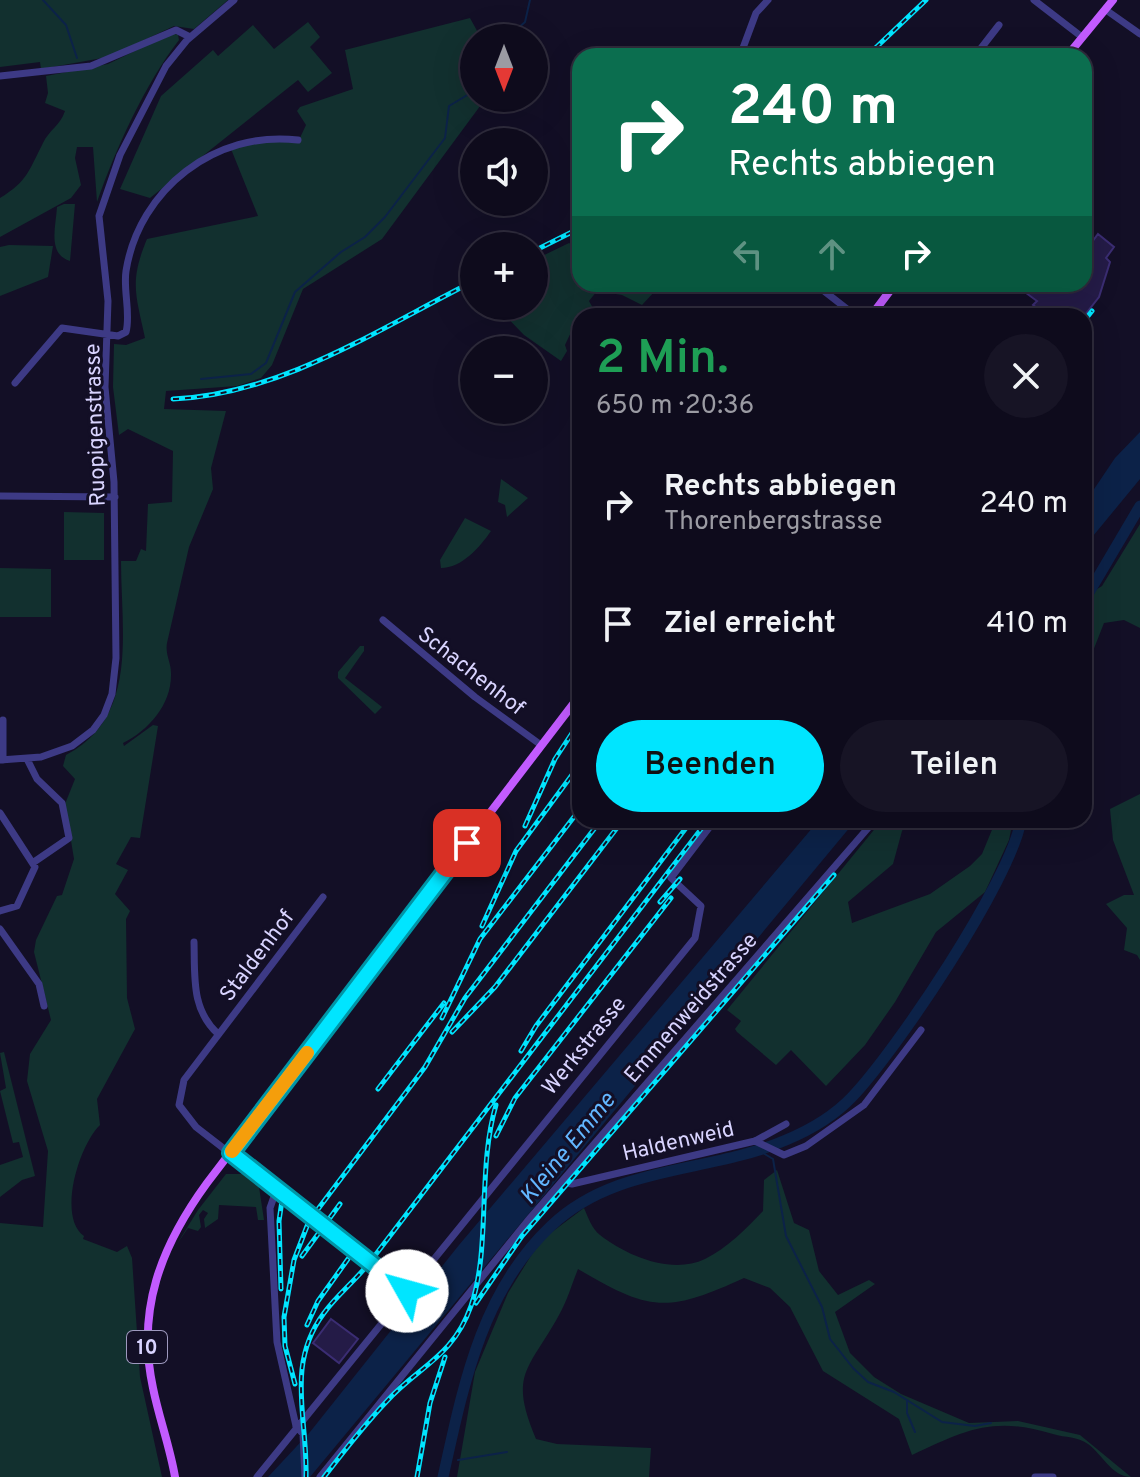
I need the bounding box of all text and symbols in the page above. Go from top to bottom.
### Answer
north arrow [460,24,548,112]
map controls [460,24,548,424]
text: 240 m [728,74,898,144]
icon: right [596,80,700,184]
button: sound [460,128,548,216]
text: Rechts abbiegen [728,143,996,189]
button: + [460,232,548,320]
icon: left [726,232,770,276]
icon: ahead [810,232,854,276]
icon: right [894,232,938,276]
text: 2 Min. [596,330,729,390]
button: close [984,334,1068,418]
button: − [460,336,548,424]
street label: Ruopigenstrasse [80,343,113,507]
text: 650 m · 20:36 [596,390,754,423]
text: Rechts abbiegen [664,469,897,506]
icon: right [596,482,640,526]
text: 240 m [980,486,1068,523]
text: Thorenbergstrasse [664,506,882,539]
icon: arrive [596,602,640,646]
text: Ziel erreicht [664,606,836,643]
text: 410 m [986,606,1068,643]
street label: Schachenhof [412,622,529,722]
button: Beenden [596,720,824,812]
button: Teilen [840,720,1068,812]
pin [433,809,501,877]
icon: arrive [445,821,489,865]
street label: Staldenhof [215,906,301,1007]
street label: Emmenweidstrasse [619,928,764,1089]
street label: Werkstrasse [537,992,633,1101]
water label: Kleine Emme [514,1087,623,1211]
street label: Haldenweid [620,1116,737,1168]
position arrow [365,1249,449,1333]
road number: 10 [127,1331,167,1363]

